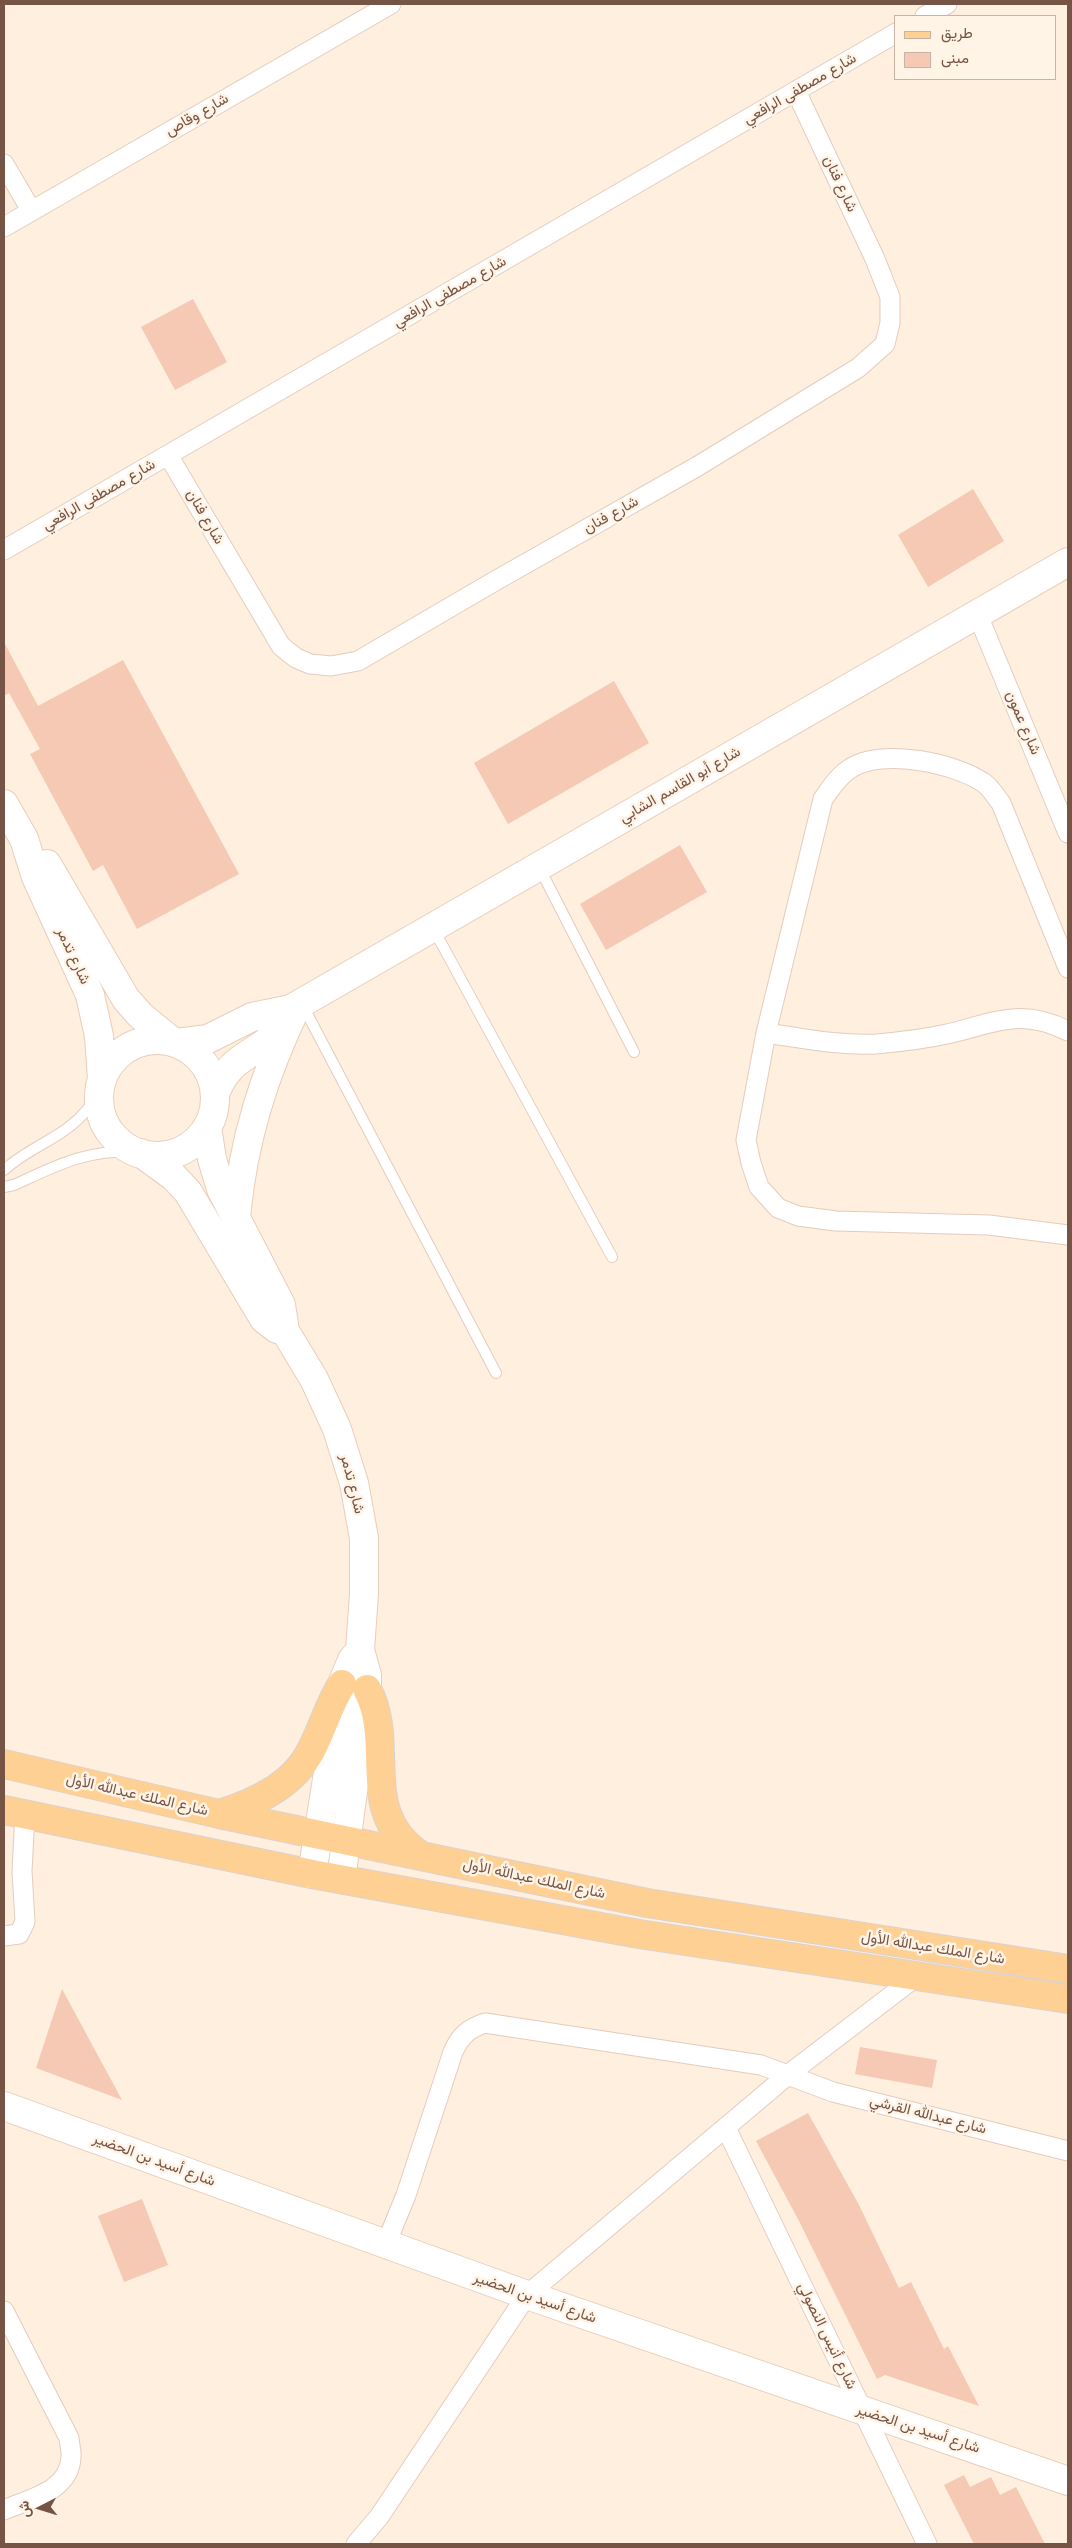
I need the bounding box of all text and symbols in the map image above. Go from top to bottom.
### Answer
legend [894,15,1057,80]
text: طريق [941,24,973,42]
street label: شارع مصطفى الرافعي [740,49,860,129]
text: مبنى [941,49,969,67]
street label: شارع وقاص [162,90,232,140]
street label: شارع فنان [819,153,861,215]
street label: شارع مصطفى الرافعي [390,252,510,332]
street label: شارع مصطفى الرافعي [39,455,159,535]
street label: شارع فنان [182,486,228,548]
street label: شارع فنان [580,493,642,537]
street label: شارع عمون [1002,688,1044,758]
street label: شارع أبو القاسم الشابي [616,743,744,827]
street label: شارع تدمر [52,925,94,987]
street label: شارع تدمر [336,1452,368,1516]
street label: شارع الملك عبدالله الأول [64,1770,210,1820]
street label: شارع الملك عبدالله الأول [461,1855,607,1903]
street label: شارع الملك عبدالله الأول [860,1928,1006,1968]
street label: شارع عبدالله القرشي [868,2092,988,2138]
street label: شارع أسيد بن الحضير [90,2130,218,2190]
street label: شارع أسيد بن الحضير [471,2269,599,2327]
street label: شارع أنيس النصولي [793,2280,861,2392]
street label: شارع أسيد بن الحضير [854,2401,982,2457]
north arrow [15,2483,65,2533]
text: ش [15,2500,34,2518]

